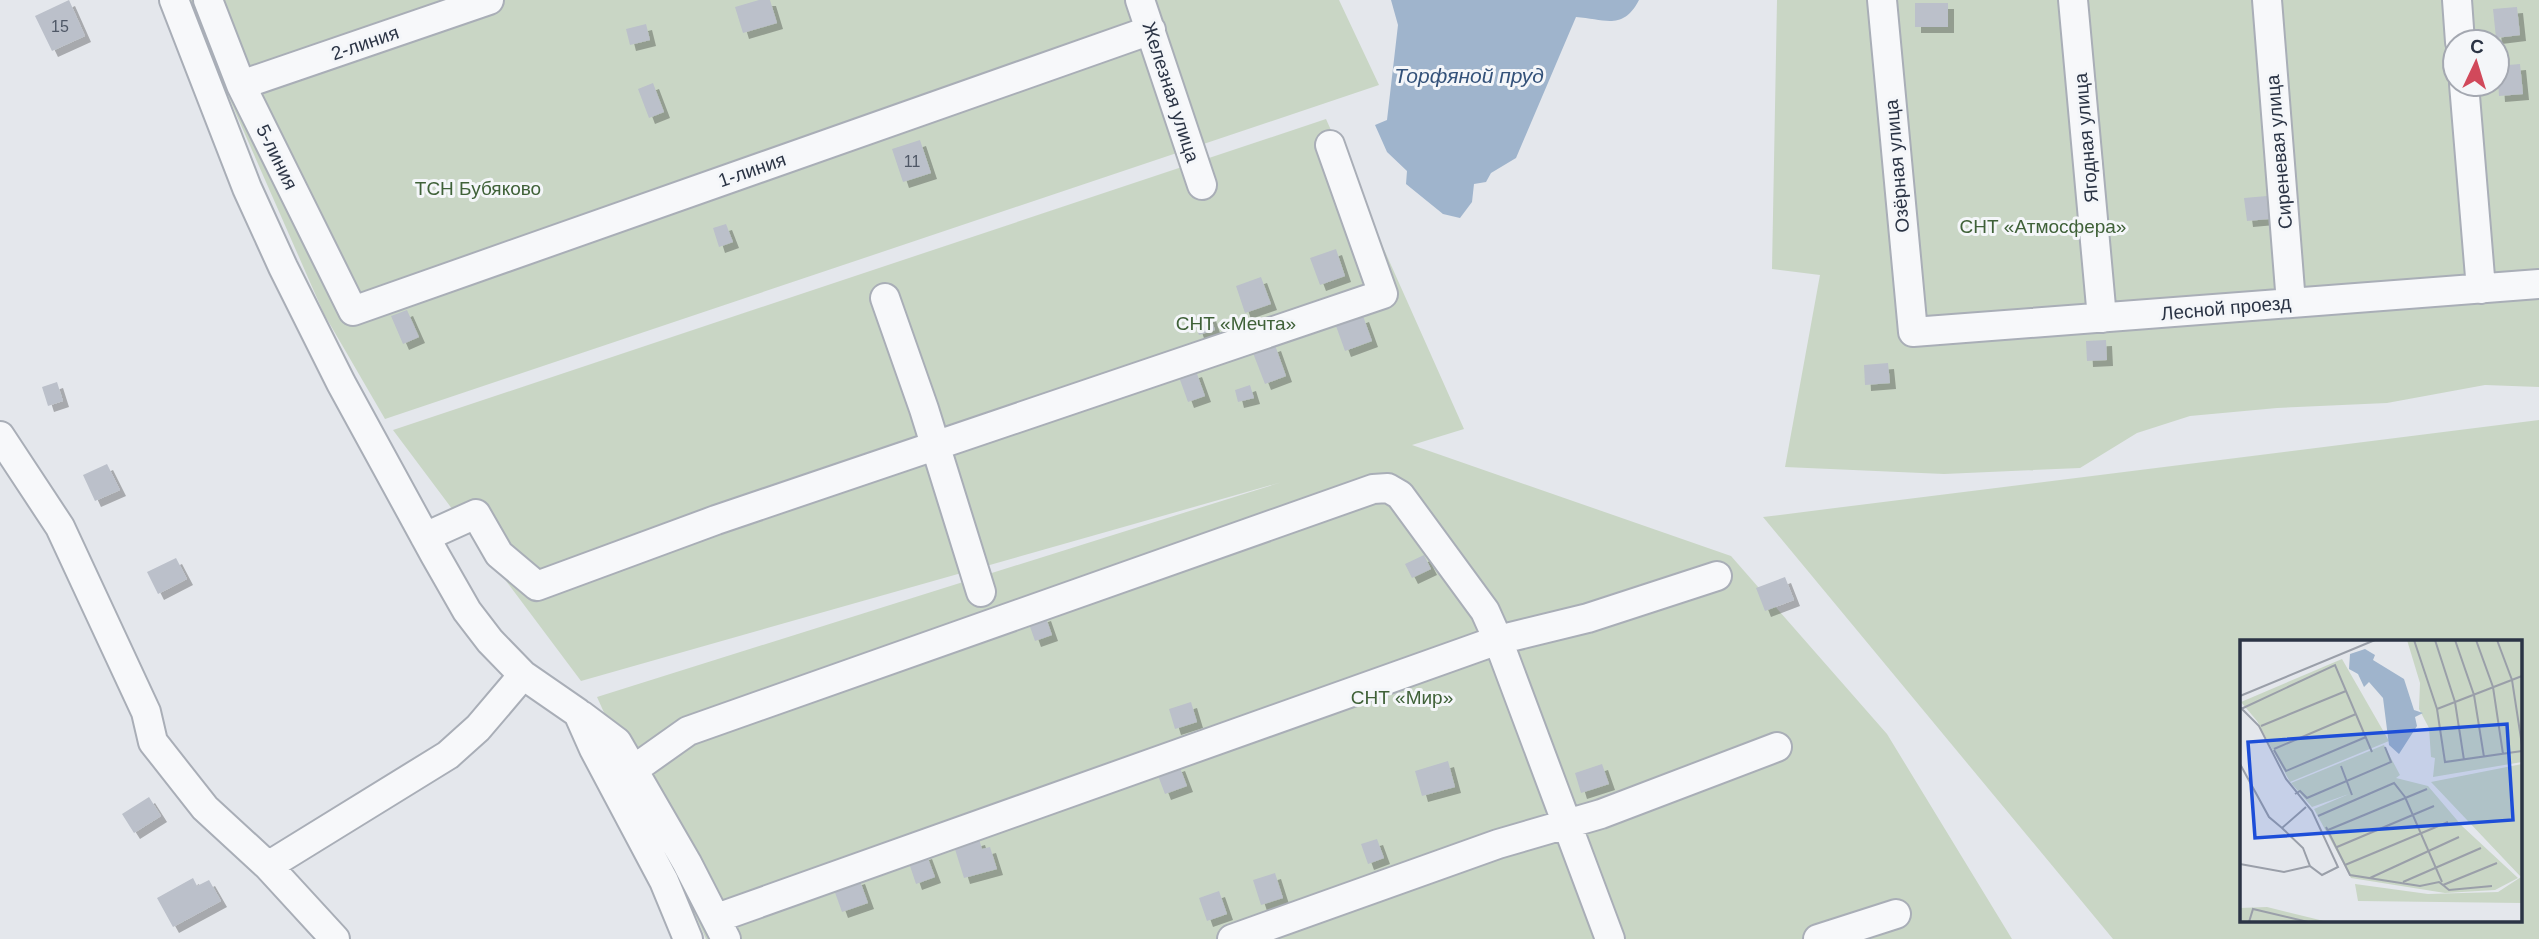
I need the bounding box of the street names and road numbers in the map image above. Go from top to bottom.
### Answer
street label: Железная улица [1138,19,1204,165]
street label: 2-линия [328,22,402,64]
street label: Ягодная улица [2070,72,2102,204]
street label: Сиреневая улица [2262,74,2296,230]
street label: Озёрная улица [1881,98,1913,233]
street label: 5-линия [252,121,302,193]
street label: 1-линия [715,149,789,191]
street label: Лесной проезд [2160,292,2292,324]

